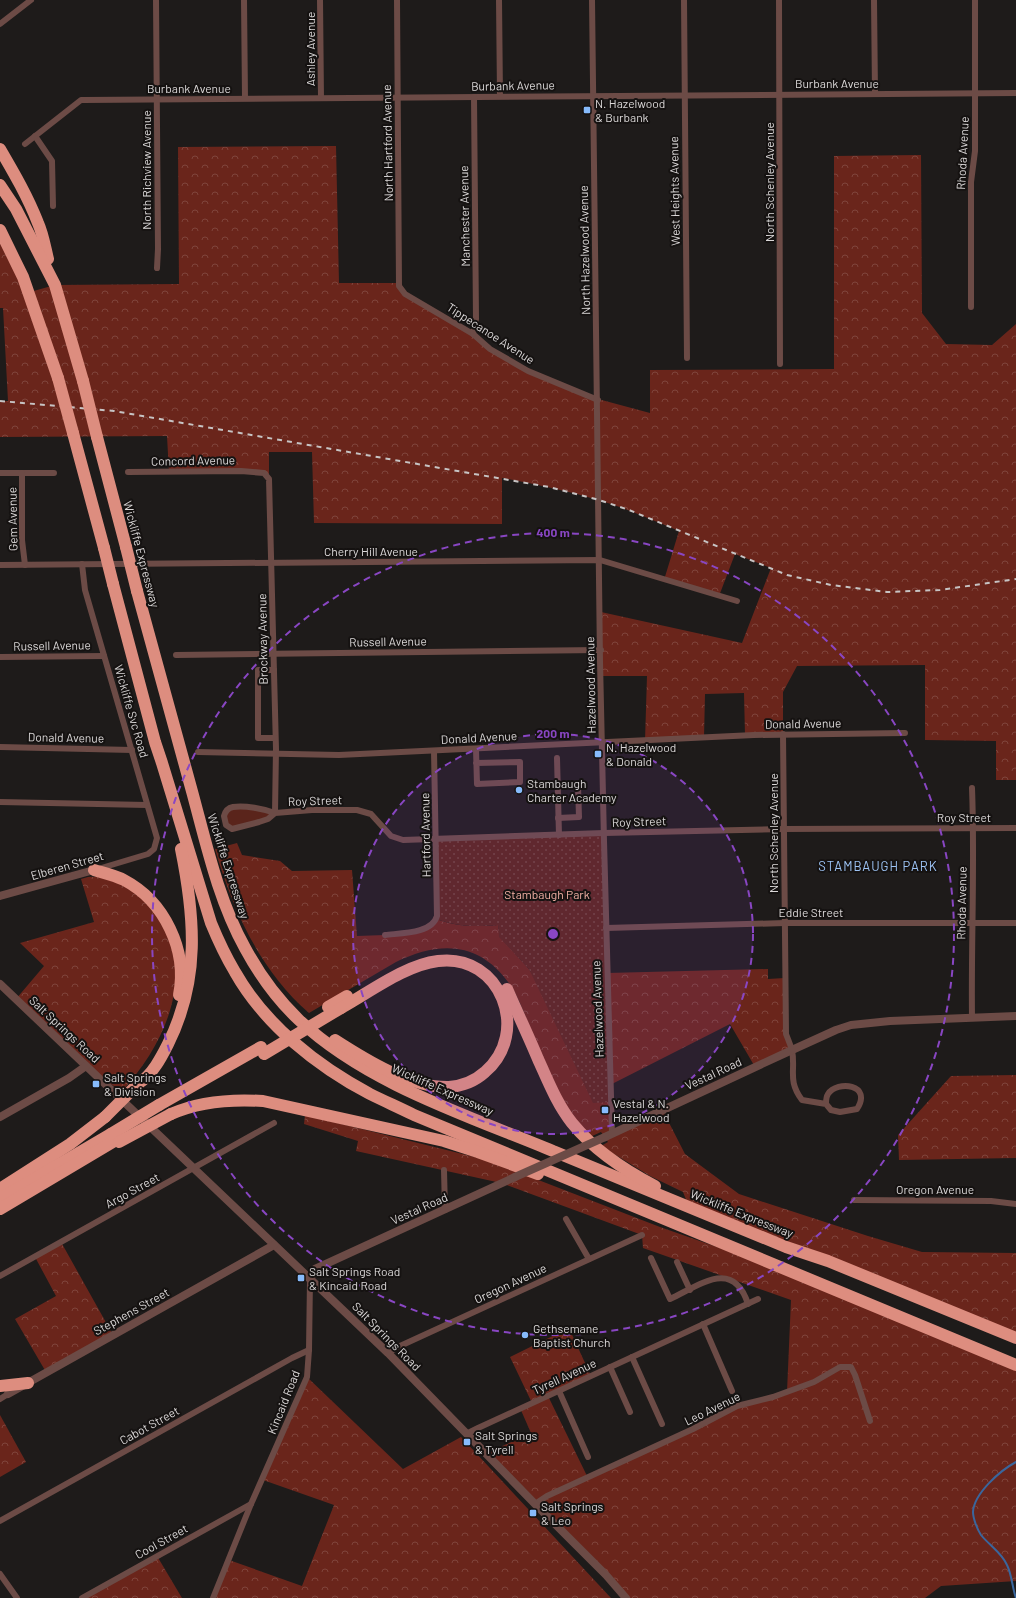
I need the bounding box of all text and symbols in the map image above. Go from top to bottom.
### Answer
street label: Ashley Avenue [303,12,317,86]
street label: Burbank Avenue [795,76,879,90]
street label: Burbank Avenue [471,77,555,93]
street label: Burbank Avenue [147,81,231,95]
street label: North Hartford Avenue [379,84,395,202]
place label: N. Hazelwood & Burbank [595,96,665,124]
marker: N. Hazelwood & Burbank [582,105,592,115]
street label: North Richview Avenue [139,110,153,230]
street label: Rhoda Avenue [953,116,971,190]
street label: North Schenley Avenue [762,122,776,242]
street label: West Heights Avenue [666,136,682,246]
street label: Manchester Avenue [456,165,472,267]
street label: North Hazelwood Avenue [576,185,592,315]
street label: Tippecanoe Avenue [445,299,537,367]
street label: Concord Avenue [151,452,235,468]
street label: Gem Avenue [4,487,20,551]
street label: Wickliffe Expressway [121,499,163,609]
text: 400 m [536,525,570,539]
street label: Cherry Hill Avenue [324,544,418,558]
street label: Brockway Avenue [254,593,270,685]
street label: Russell Avenue [349,633,427,649]
street label: Hazelwood Avenue [582,636,598,734]
street label: Russell Avenue [13,637,91,653]
street label: Wickliffe Svc Road [112,663,152,759]
street label: Donald Avenue [765,715,841,731]
text: 200 m [537,726,569,740]
street label: Donald Avenue [440,728,518,746]
street label: Donald Avenue [28,729,104,745]
place label: N. Hazelwood & Donald [606,740,676,768]
marker: N. Hazelwood & Donald [593,749,603,759]
street label: North Schenley Avenue [766,773,780,893]
place label: Stambaugh Charter Academy [527,776,617,804]
marker: Stambaugh Charter Academy [514,785,524,795]
street label: Roy Street [288,792,342,808]
street label: Hartford Avenue [417,793,433,877]
street label: Roy Street [937,810,991,824]
street label: Wickliffe Expressway [205,812,253,921]
street label: Roy Street [612,813,666,829]
street label: Elberen Street [29,848,105,882]
district label: STAMBAUGH PARK [818,858,938,874]
street label: Rhoda Avenue [953,866,969,940]
park label: Stambaugh Park [504,887,590,901]
street label: Eddie Street [779,905,843,919]
centre of rings [546,927,560,941]
street label: Hazelwood Avenue [588,960,606,1058]
street label: Salt Springs Road [27,993,103,1065]
street label: Vestal Road [683,1054,743,1092]
street label: Wickliffe Expressway [390,1060,496,1118]
place label: Salt Springs & Division [104,1070,167,1098]
marker: Salt Springs & Division [91,1079,101,1089]
place label: Vestal & N. Hazelwood [613,1096,670,1124]
marker: Vestal & N. Hazelwood [600,1105,610,1115]
street label: Argo Street [103,1169,161,1211]
street label: Oregon Avenue [896,1182,974,1196]
street label: Wickliffe Expressway [688,1186,796,1240]
street label: Vestal Road [388,1189,450,1227]
street label: Oregon Avenue [472,1260,548,1306]
place label: Salt Springs Road & Kincaid Road [309,1264,400,1292]
marker: Salt Springs Road & Kincaid Road [296,1273,306,1283]
street label: Stephens Street [91,1284,171,1338]
street label: Salt Springs Road [350,1299,424,1373]
place label: Gethsemane Baptist Church [533,1321,610,1349]
marker: Gethsemane Baptist Church [520,1330,530,1340]
street label: Tyrell Avenue [530,1355,598,1397]
street label: Kincaid Road [264,1368,302,1436]
street label: Leo Avenue [682,1388,742,1428]
street label: Cabot Street [117,1403,181,1447]
place label: Salt Springs & Tyrell [475,1428,538,1456]
marker: Salt Springs & Tyrell [462,1437,472,1447]
place label: Salt Springs & Leo [541,1499,604,1527]
marker: Salt Springs & Leo [528,1508,538,1518]
street label: Cool Street [132,1521,190,1561]

